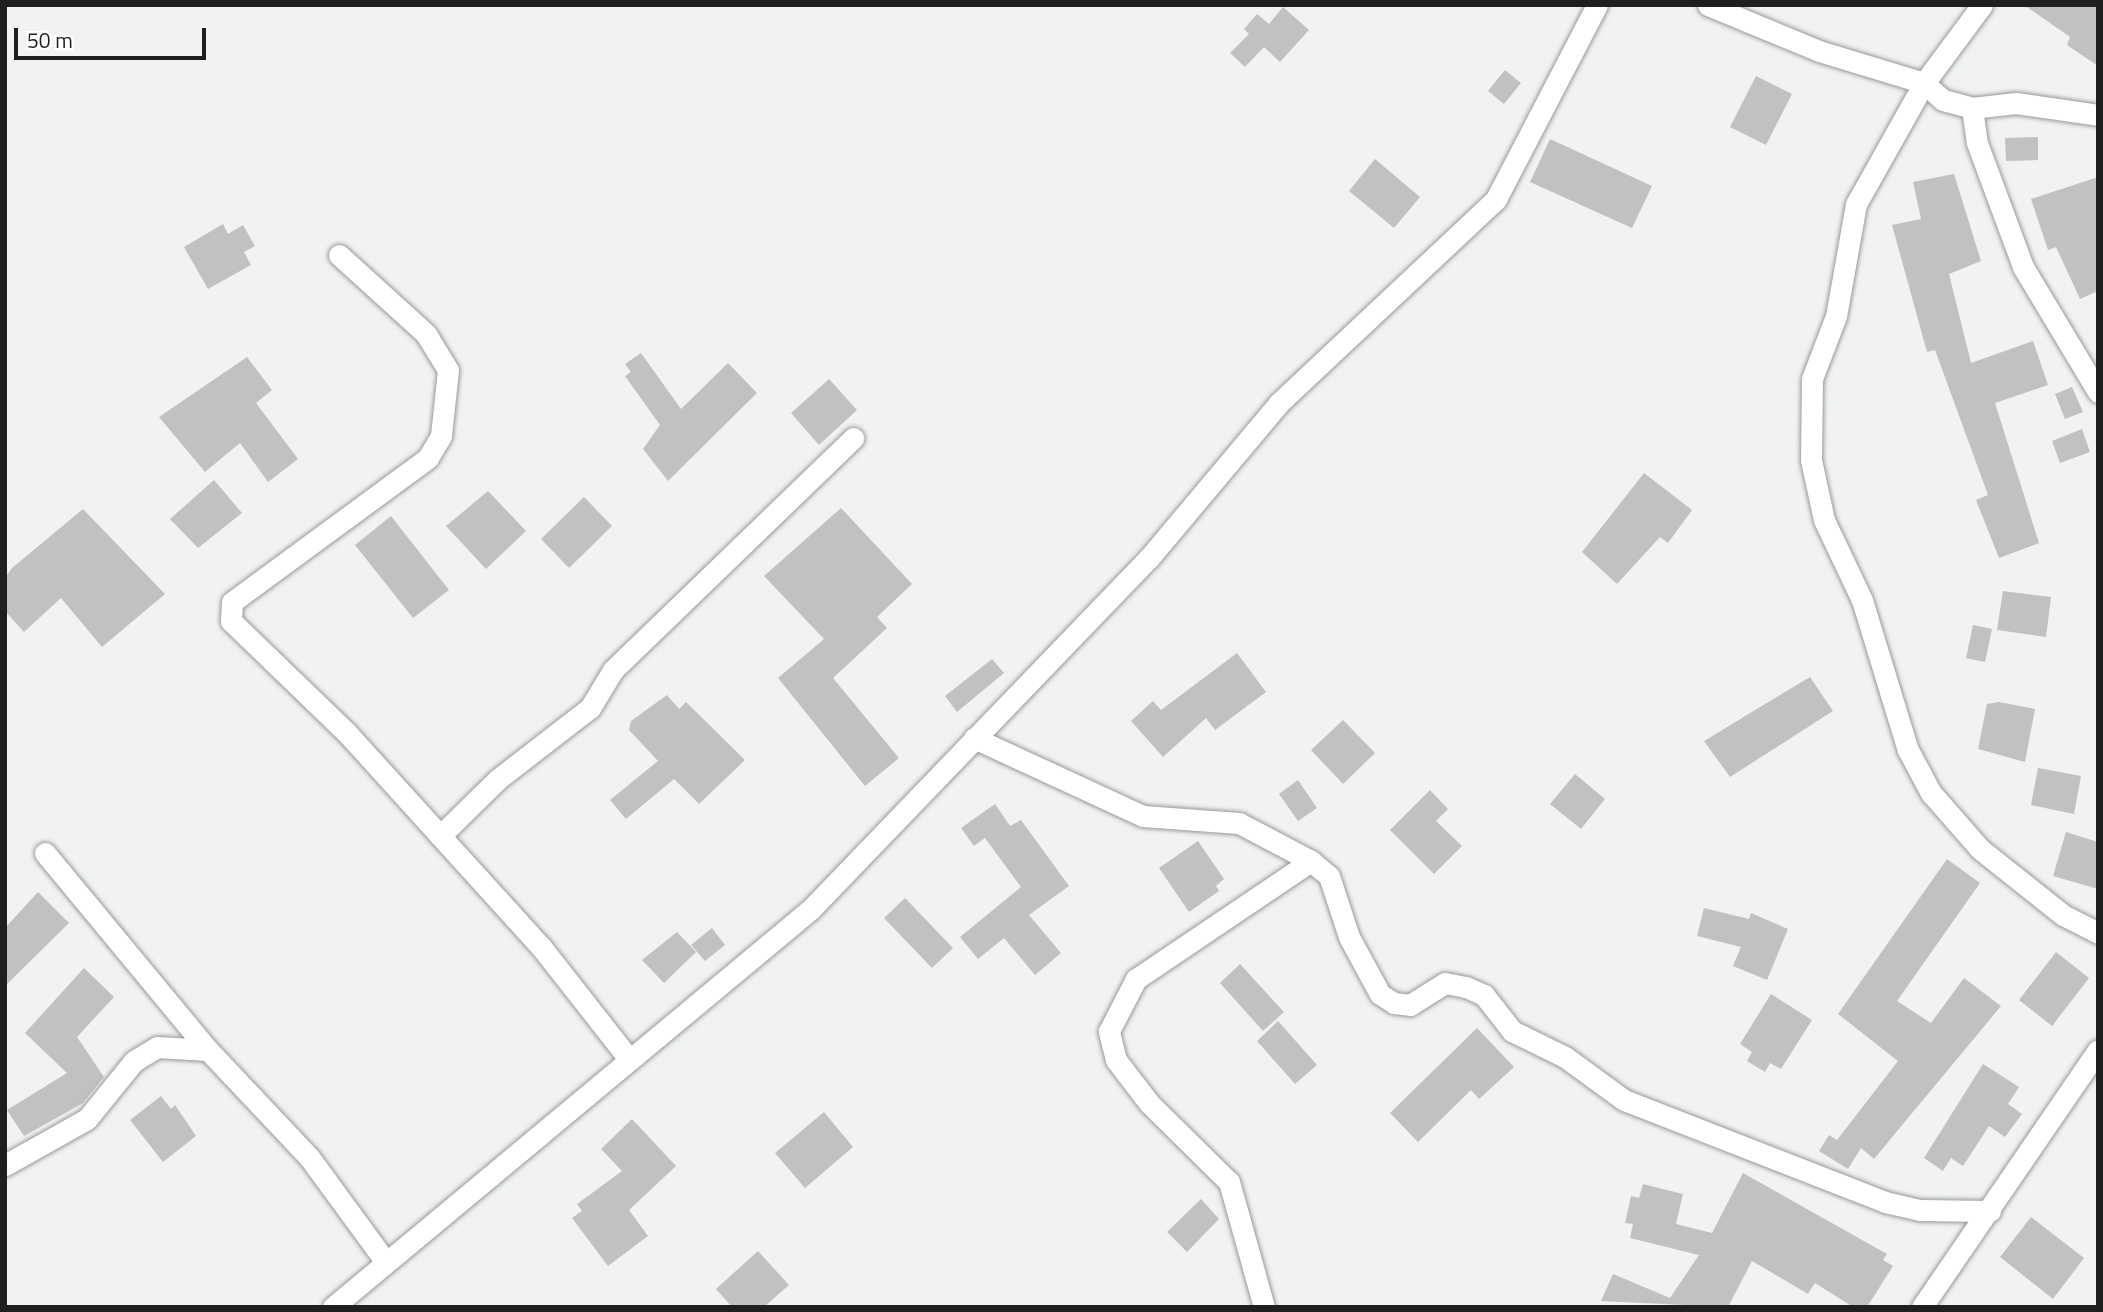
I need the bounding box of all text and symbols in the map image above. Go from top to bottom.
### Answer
scale bar [18,14,210,58]
text: 50 m [27,24,73,56]

